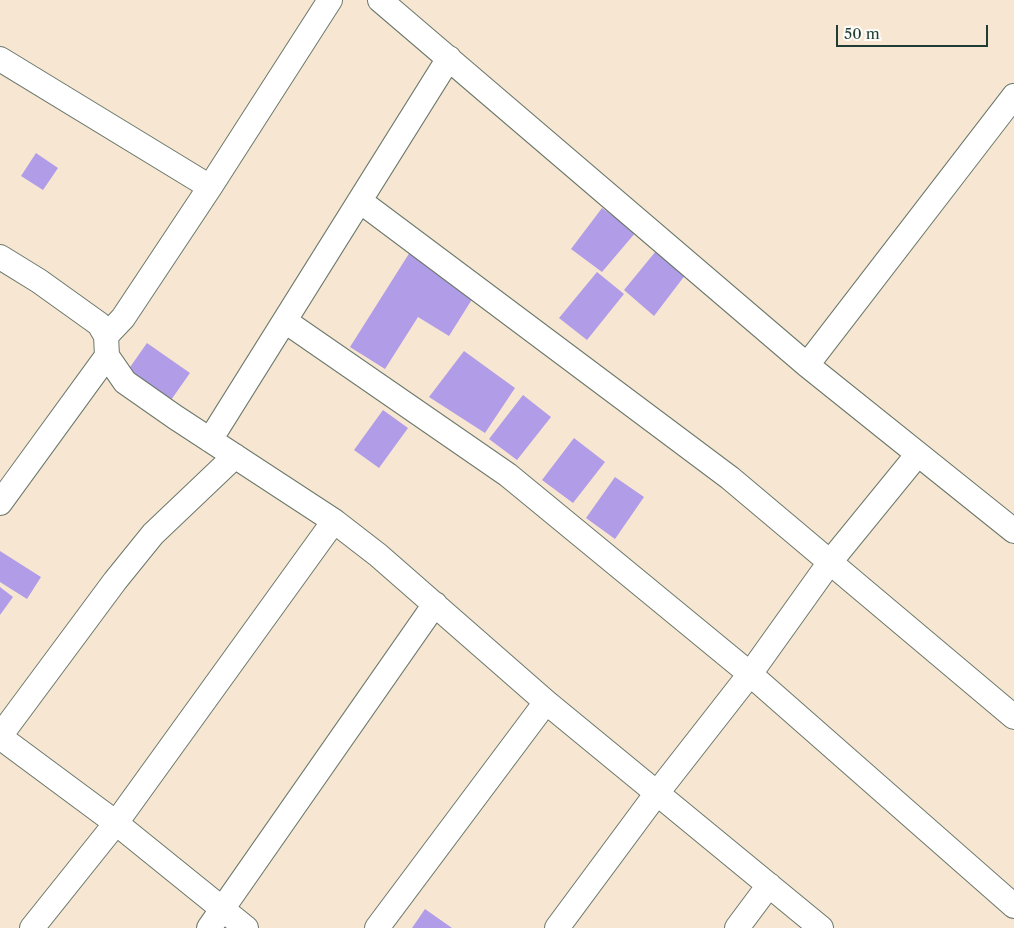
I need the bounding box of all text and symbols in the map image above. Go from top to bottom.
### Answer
scale bar [839,15,992,47]
text: 50 m [844,24,880,43]

